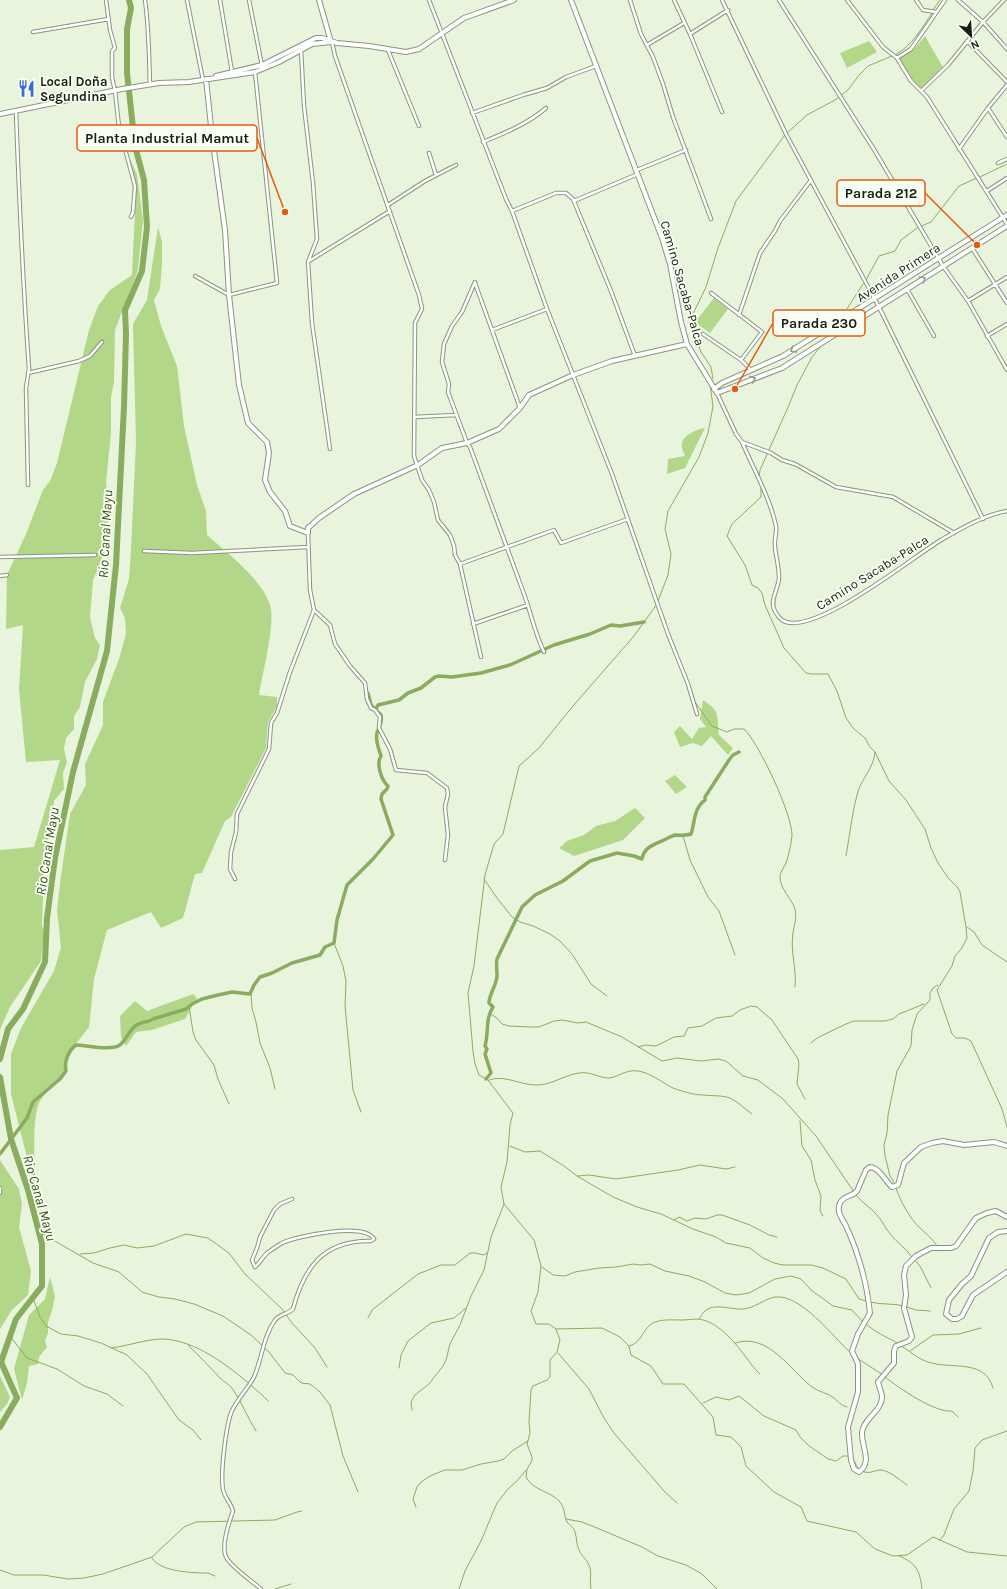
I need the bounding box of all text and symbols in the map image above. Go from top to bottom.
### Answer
north arrow [951,16,991,56]
text: N [969,37,981,52]
place label: Local Doña Segundina [40,74,108,104]
restaurant icon: Local Doña Segundina [17,78,37,98]
callout: Planta Industrial Mamut [77,125,257,151]
text: Planta Industrial Mamut [85,130,249,147]
callout: Parada 212 [837,180,925,206]
text: Parada 212 [845,185,917,202]
street label: Camino Sacaba-Palca [657,219,708,347]
street label: Avenida Primera [854,240,943,305]
one-way arrow [918,277,925,284]
callout: Parada 230 [773,310,865,336]
text: Parada 230 [781,315,857,332]
one-way arrow [790,345,797,352]
one-way arrow [749,376,757,384]
water label: Rio Canal Mayu [95,489,116,579]
street label: Camino Sacaba-Palca [813,532,931,613]
water label: Rio Canal Mayu [32,806,63,896]
water label: Rio Canal Mayu [19,1153,60,1243]

